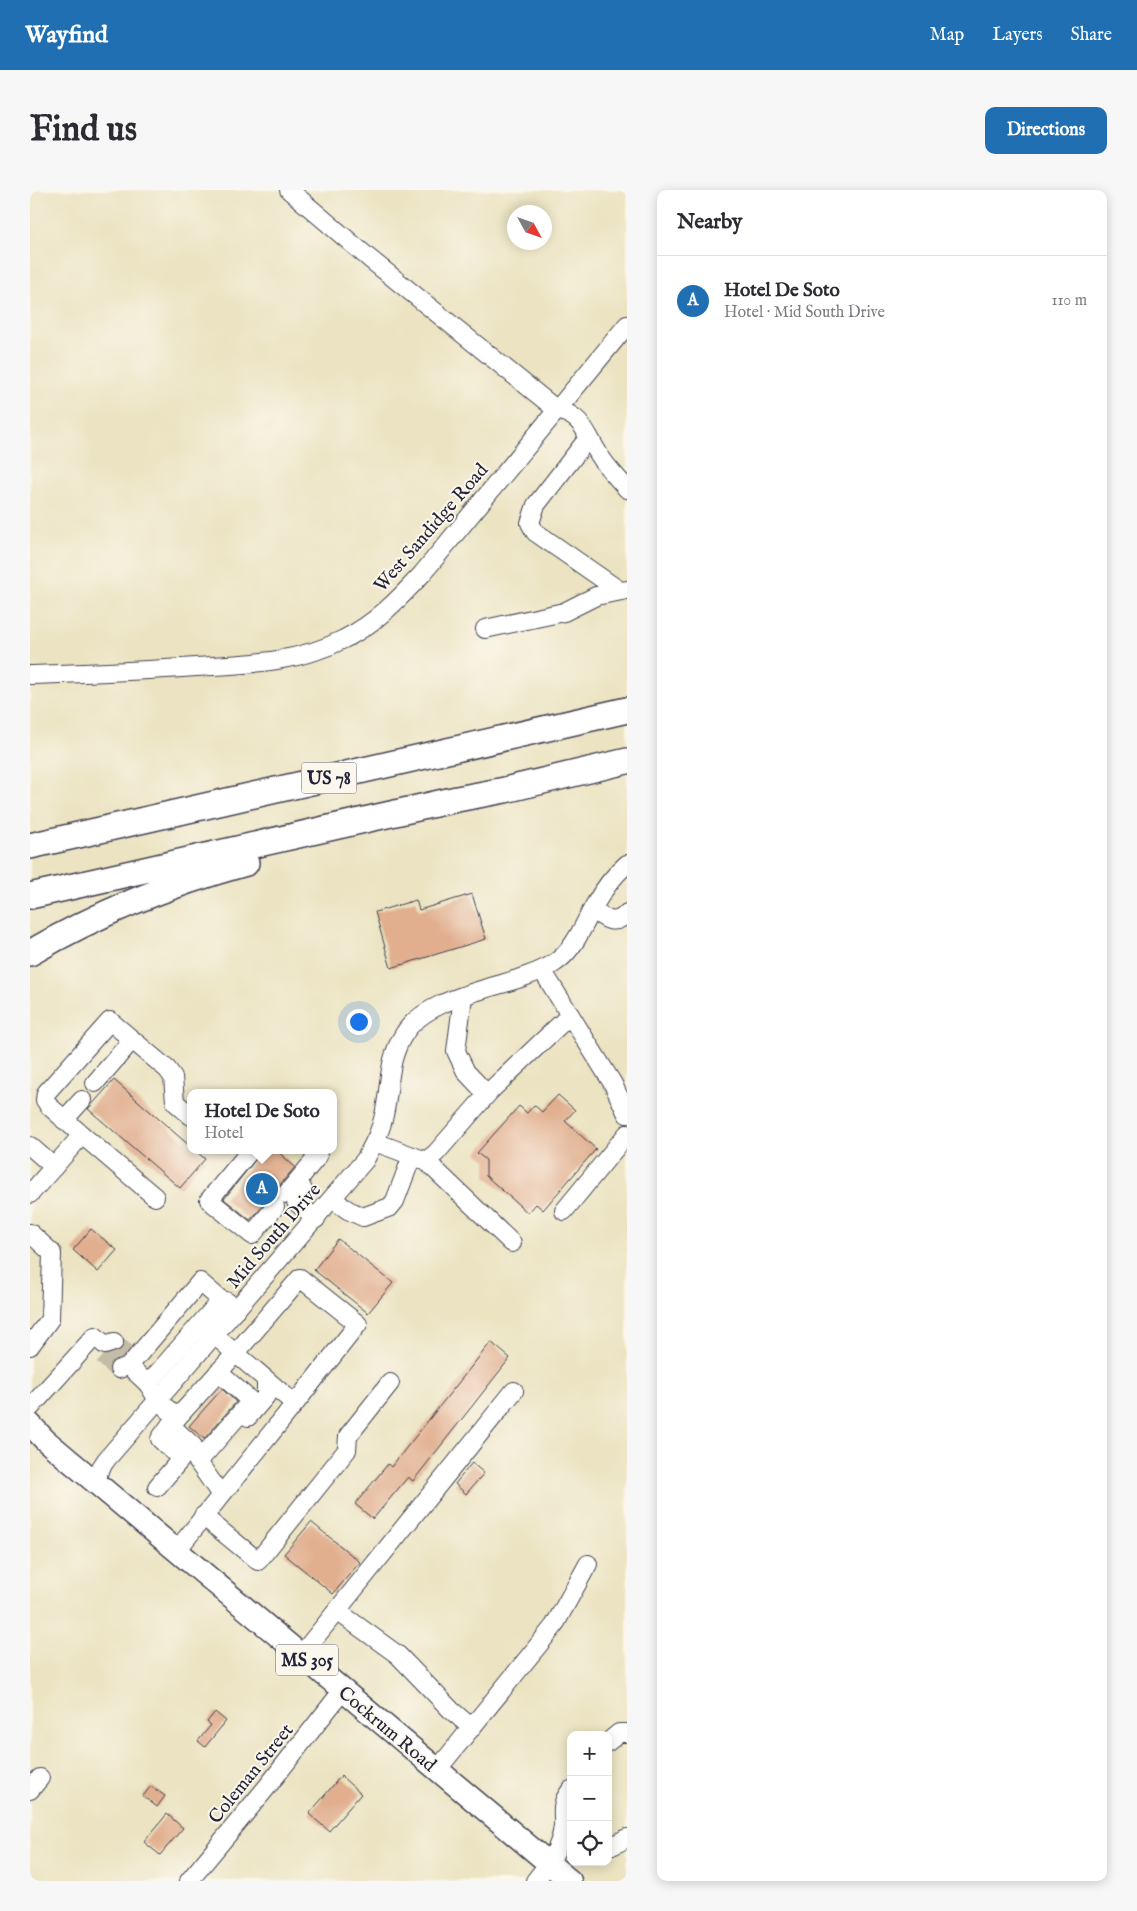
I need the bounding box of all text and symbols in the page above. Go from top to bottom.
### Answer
text: Wayfind [25,20,108,51]
text: Map [930,24,964,47]
text: Layers [992,24,1043,47]
text: Share [1071,24,1112,47]
button: Directions [985,107,1107,154]
text: Find us [30,108,137,153]
north arrow [507,205,552,250]
text: Nearby [677,209,742,236]
text: Hotel De Soto [724,279,840,303]
text: A [688,291,698,311]
text: 110 m [1051,291,1087,311]
text: Hotel · Mid South Drive [724,303,885,323]
street label: West Sandidge Road [369,458,495,598]
road number: US 78 [302,762,356,794]
your location [346,1009,372,1035]
popup [187,1089,337,1154]
text: Hotel De Soto [204,1100,320,1124]
text: Hotel [204,1124,243,1144]
pin: A [246,1170,278,1208]
street label: Mid South Drive [222,1178,327,1294]
road number: MS 305 [276,1644,338,1676]
street label: Cockrum Road [333,1682,441,1778]
street label: Coleman Street [204,1719,300,1829]
map controls [567,1731,612,1866]
button: + [567,1731,612,1776]
button: − [567,1776,612,1821]
button: locate [567,1821,612,1866]

